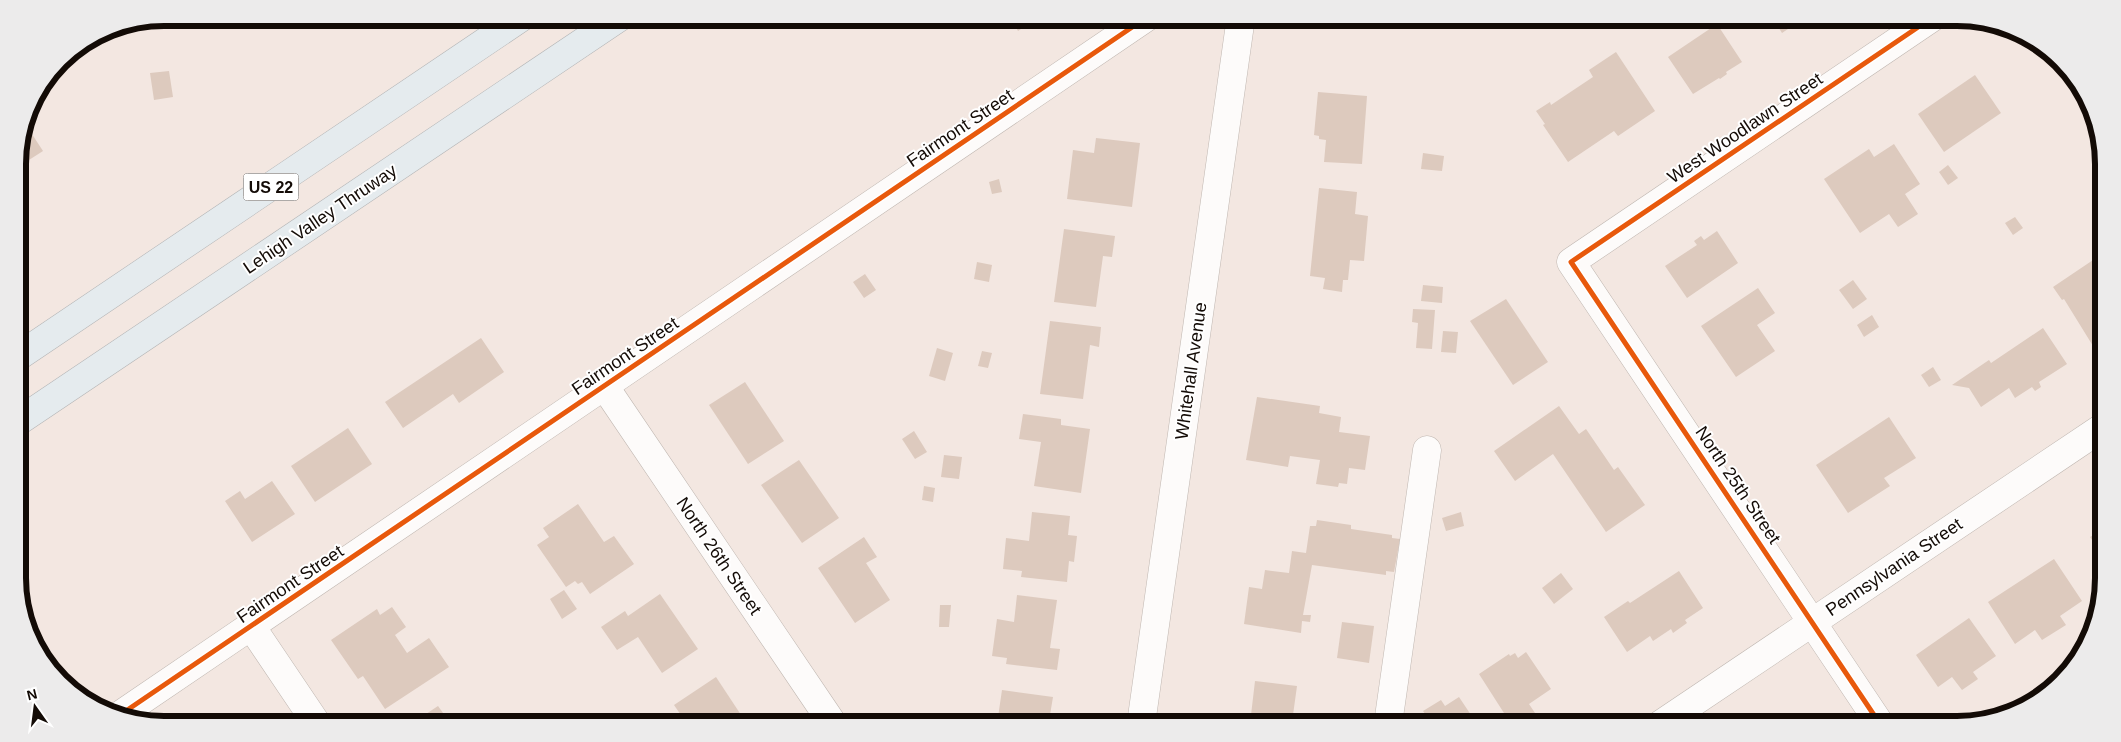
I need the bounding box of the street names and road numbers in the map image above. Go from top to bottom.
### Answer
street label: West Woodlawn Street [1664,69,1826,187]
street label: Fairmont Street [903,85,1017,171]
street label: Lehigh Valley Thruway [240,160,400,278]
road number: US 22 [244,173,298,200]
street label: Whitehall Avenue [1171,301,1211,441]
street label: Fairmont Street [568,313,682,399]
street label: North 25th Street [1691,423,1785,547]
street label: North 26th Street [672,494,766,618]
street label: Pennsylvania Street [1822,514,1966,620]
street label: Fairmont Street [233,541,347,627]

